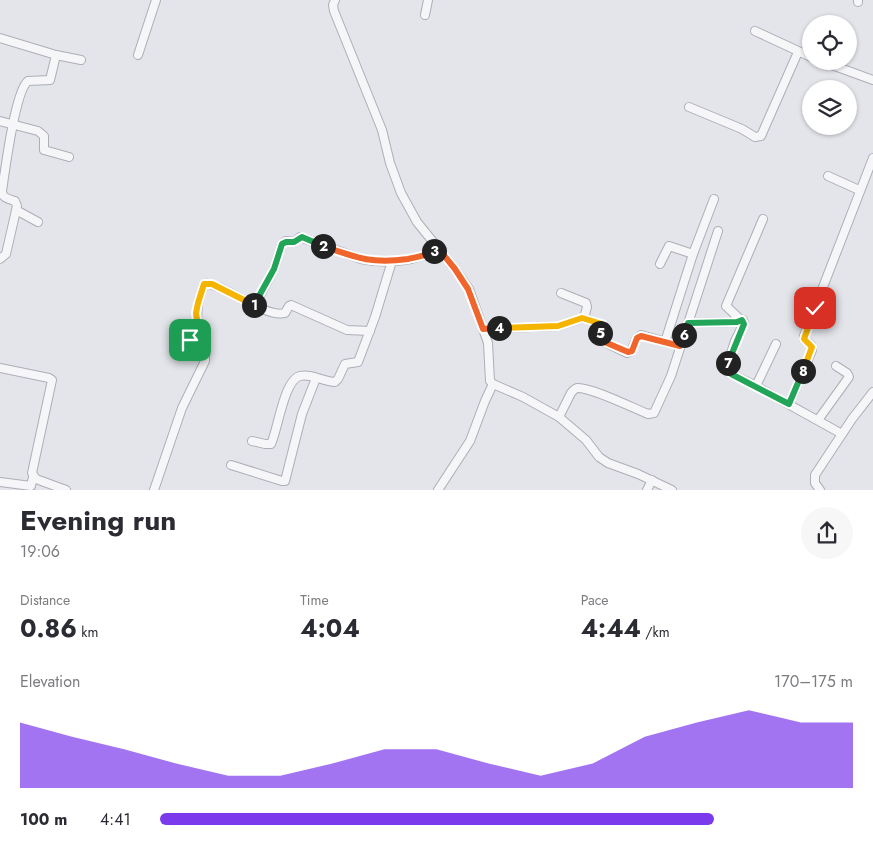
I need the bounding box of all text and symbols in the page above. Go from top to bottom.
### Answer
map controls [802,15,857,135]
button: locate [802,15,857,70]
button: layers [802,80,857,135]
pin: 2 [310,234,336,258]
text: 2 [319,236,328,256]
pin: 3 [422,238,446,264]
text: 3 [430,241,439,261]
pin [794,287,836,329]
pin: 1 [242,292,266,318]
icon: check [801,294,829,322]
text: 1 [251,295,258,315]
pin: 4 [486,316,512,340]
text: 4 [495,318,504,338]
pin [169,319,211,361]
pin: 5 [588,320,612,346]
pin: 6 [672,322,696,348]
text: 5 [596,323,605,343]
text: 6 [680,325,689,345]
icon: arrive [176,326,204,354]
pin: 7 [716,350,740,376]
text: 7 [724,353,733,373]
pin: 8 [790,358,816,384]
text: 8 [799,361,808,381]
text: Evening run [20,500,176,541]
button: share [801,507,853,559]
text: 19:06 [20,540,60,563]
text: Distance [20,590,70,610]
text: Time [300,590,329,610]
text: Pace [581,590,609,610]
text: 0.86 [20,610,77,646]
text: 4:04 [300,610,360,646]
text: 4:44 [581,610,641,646]
text: km [77,622,98,642]
text: /km [641,622,670,642]
text: Elevation [20,670,80,693]
text: 170–175 m [774,670,853,693]
text: 100 m [20,808,67,831]
text: 4:41 [100,808,131,831]

